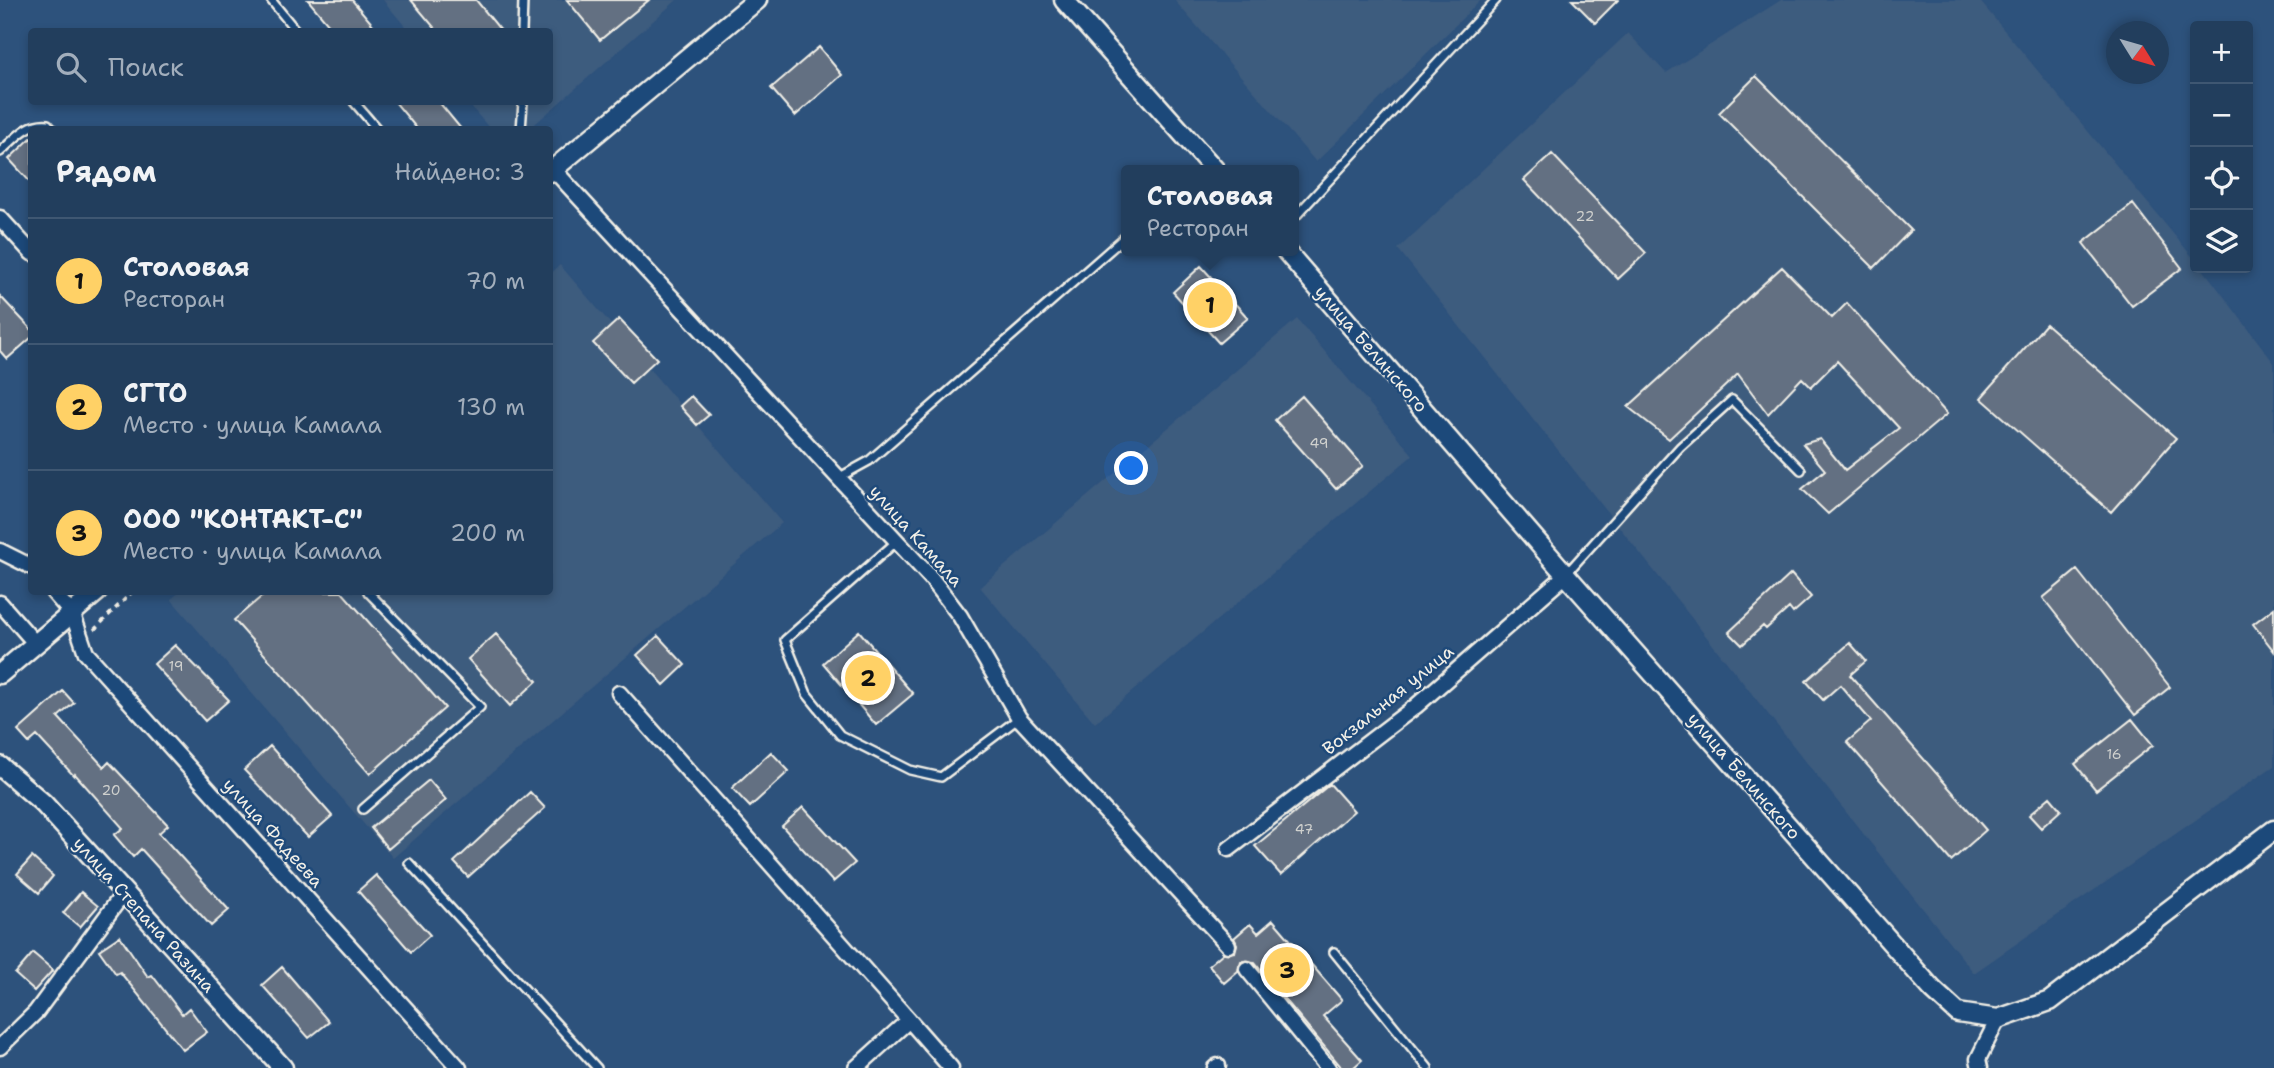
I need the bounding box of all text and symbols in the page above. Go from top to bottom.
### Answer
north arrow [2106,21,2169,84]
map controls [2190,21,2253,273]
button: + [2190,21,2253,84]
search box [28,28,553,105]
icon: search [52,48,90,86]
text: Поиск [108,49,184,84]
button: − [2190,84,2253,147]
button: locate [2190,147,2253,210]
text: Рядом [56,151,156,192]
text: Найдено: 3 [395,157,525,187]
popup [1121,165,1299,256]
text: Столовая [1147,178,1273,213]
house number: 22 [1576,207,1594,225]
button: layers [2190,210,2253,273]
text: Ресторан [1147,213,1249,243]
text: Столовая [123,249,250,284]
text: 1 [74,266,84,296]
text: 70 m [466,266,525,296]
pin: 1 [1187,279,1233,331]
street label: улица Белинского [1309,280,1433,418]
text: Ресторан [123,284,225,314]
text: СГТО [123,375,188,410]
text: 2 [71,392,87,422]
text: 130 m [457,392,525,422]
text: Место · улица Камала [123,410,382,440]
house number: 49 [1310,434,1329,452]
your location [1114,451,1148,485]
street label: улица Камала [864,480,968,592]
text: ООО "КОНТАКТ-С" [123,501,363,536]
text: 3 [71,518,87,548]
text: 200 m [450,518,525,548]
text: Место · улица Камала [123,536,382,566]
street label: Вокзальная улица [1317,640,1459,760]
pin: 2 [845,652,891,704]
house number: 19 [168,657,184,675]
street label: улица Белинского [1682,707,1806,845]
house number: 16 [2106,745,2122,763]
street label: улица Фадеева [217,773,329,893]
house number: 20 [101,781,121,799]
house number: 47 [1295,820,1313,838]
street label: улица Степана Разина [68,832,220,998]
pin: 3 [1264,944,1310,996]

